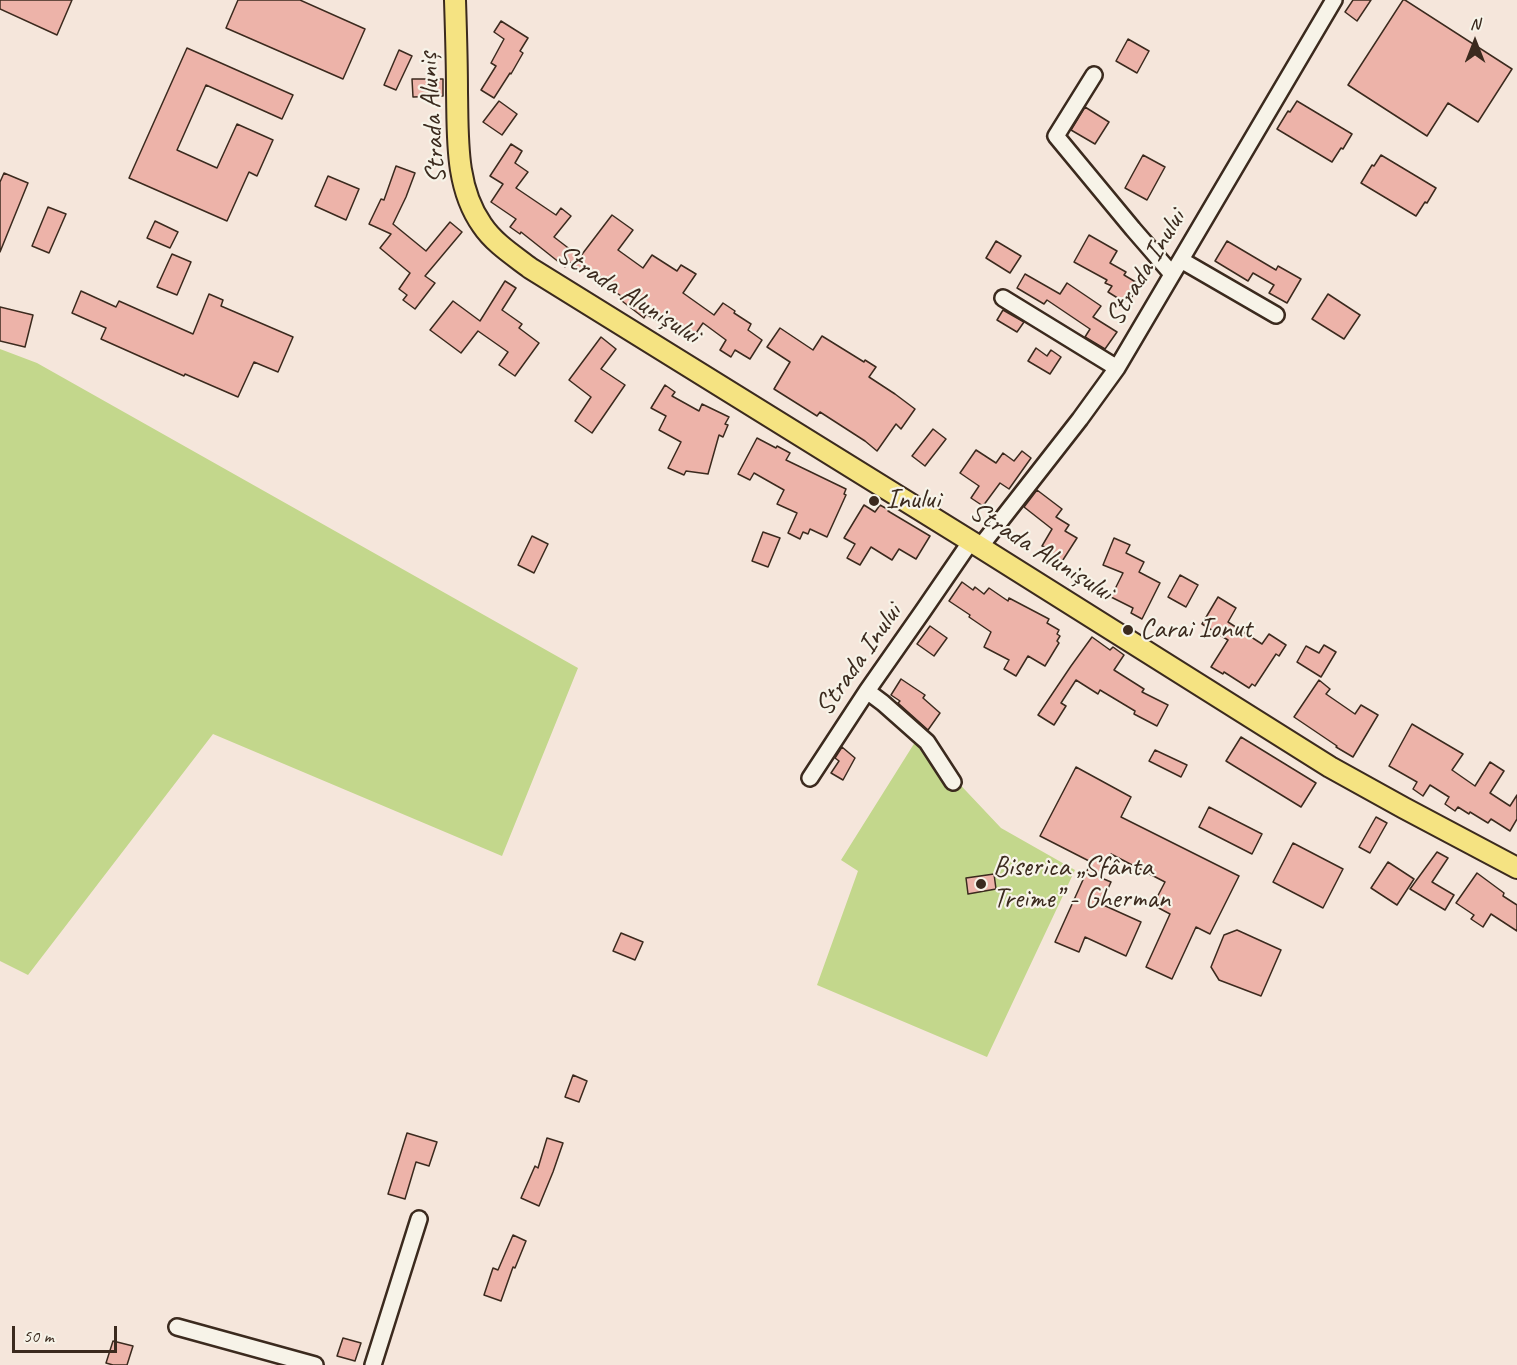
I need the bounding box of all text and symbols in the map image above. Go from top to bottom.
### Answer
north arrow [1445,12,1505,72]
text: N [1470,14,1480,34]
street label: Strada Aluniș [412,51,454,185]
street label: Strada Inului [1098,204,1194,332]
street label: Strada Alunișului [550,238,706,352]
place label: Inului [886,484,940,518]
marker: Inului [867,494,881,508]
street label: Strada Alunișului [963,495,1119,609]
street label: Strada Inului [808,598,910,722]
place label: Carai Ionut [1140,613,1252,647]
marker: Carai Ionut [1121,623,1135,637]
place label: Biserica „Sfânta Treime” - Gherman [993,851,1170,917]
marker: Biserica „Sfânta Treime” - Gherman [974,877,988,891]
scale bar [15,1314,120,1352]
text: 50 m [23,1325,54,1347]

